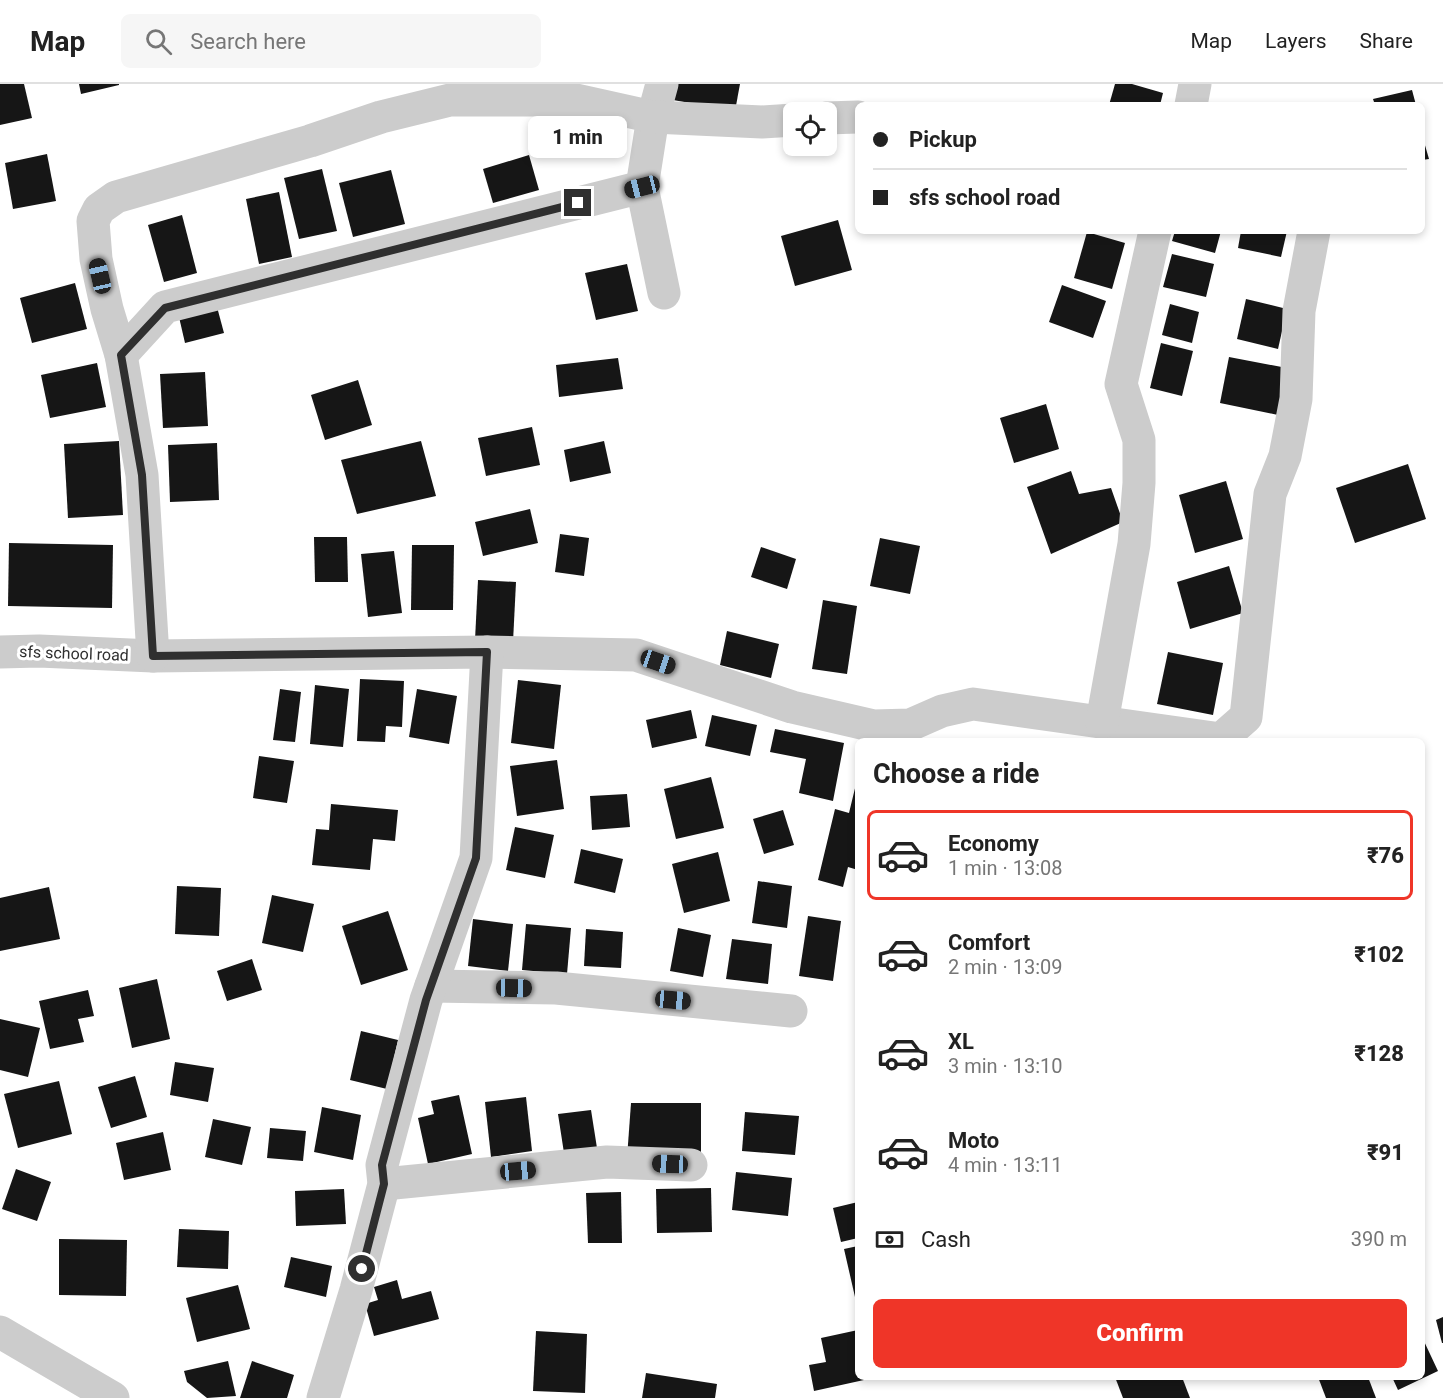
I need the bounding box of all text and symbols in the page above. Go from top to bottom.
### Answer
search box [121,14,541,68]
text: Map [30,25,85,58]
icon: search [142,25,175,58]
text: Search here [190,29,306,54]
text: Map [1190,29,1232,53]
text: Layers [1265,29,1326,53]
text: Share [1359,29,1413,53]
map controls [783,102,837,156]
button: locate [783,102,837,156]
callout: 1 min [528,116,628,158]
text: 1 min [552,125,603,149]
text: Pickup [909,127,977,152]
car [622,174,662,200]
text: sfs school road [909,185,1060,210]
route end [564,189,591,216]
car [87,256,113,296]
street label: sfs school road [19,642,129,665]
car [638,648,678,676]
text: Choose a ride [873,758,1039,790]
icon: car [876,828,930,882]
text: Economy [948,831,1039,856]
text: ₹76 [1367,843,1404,868]
text: 1 min · 13:08 [948,856,1063,880]
icon: car [876,927,930,981]
text: Comfort [948,930,1030,955]
text: ₹102 [1354,942,1404,967]
text: 2 min · 13:09 [948,955,1063,979]
car [496,979,532,997]
car [654,989,692,1011]
icon: car [876,1026,930,1080]
text: XL [948,1029,974,1054]
text: ₹128 [1354,1041,1404,1066]
text: 3 min · 13:10 [948,1054,1063,1078]
icon: car [876,1125,930,1179]
text: Moto [948,1128,999,1153]
text: ₹91 [1367,1140,1404,1165]
text: 4 min · 13:11 [948,1153,1063,1177]
car [652,1154,688,1174]
car [499,1160,537,1182]
icon: cash [873,1223,906,1256]
text: Cash [921,1227,971,1252]
text: 390 m [1351,1227,1407,1251]
route start [348,1255,375,1282]
button: Confirm [873,1299,1407,1368]

